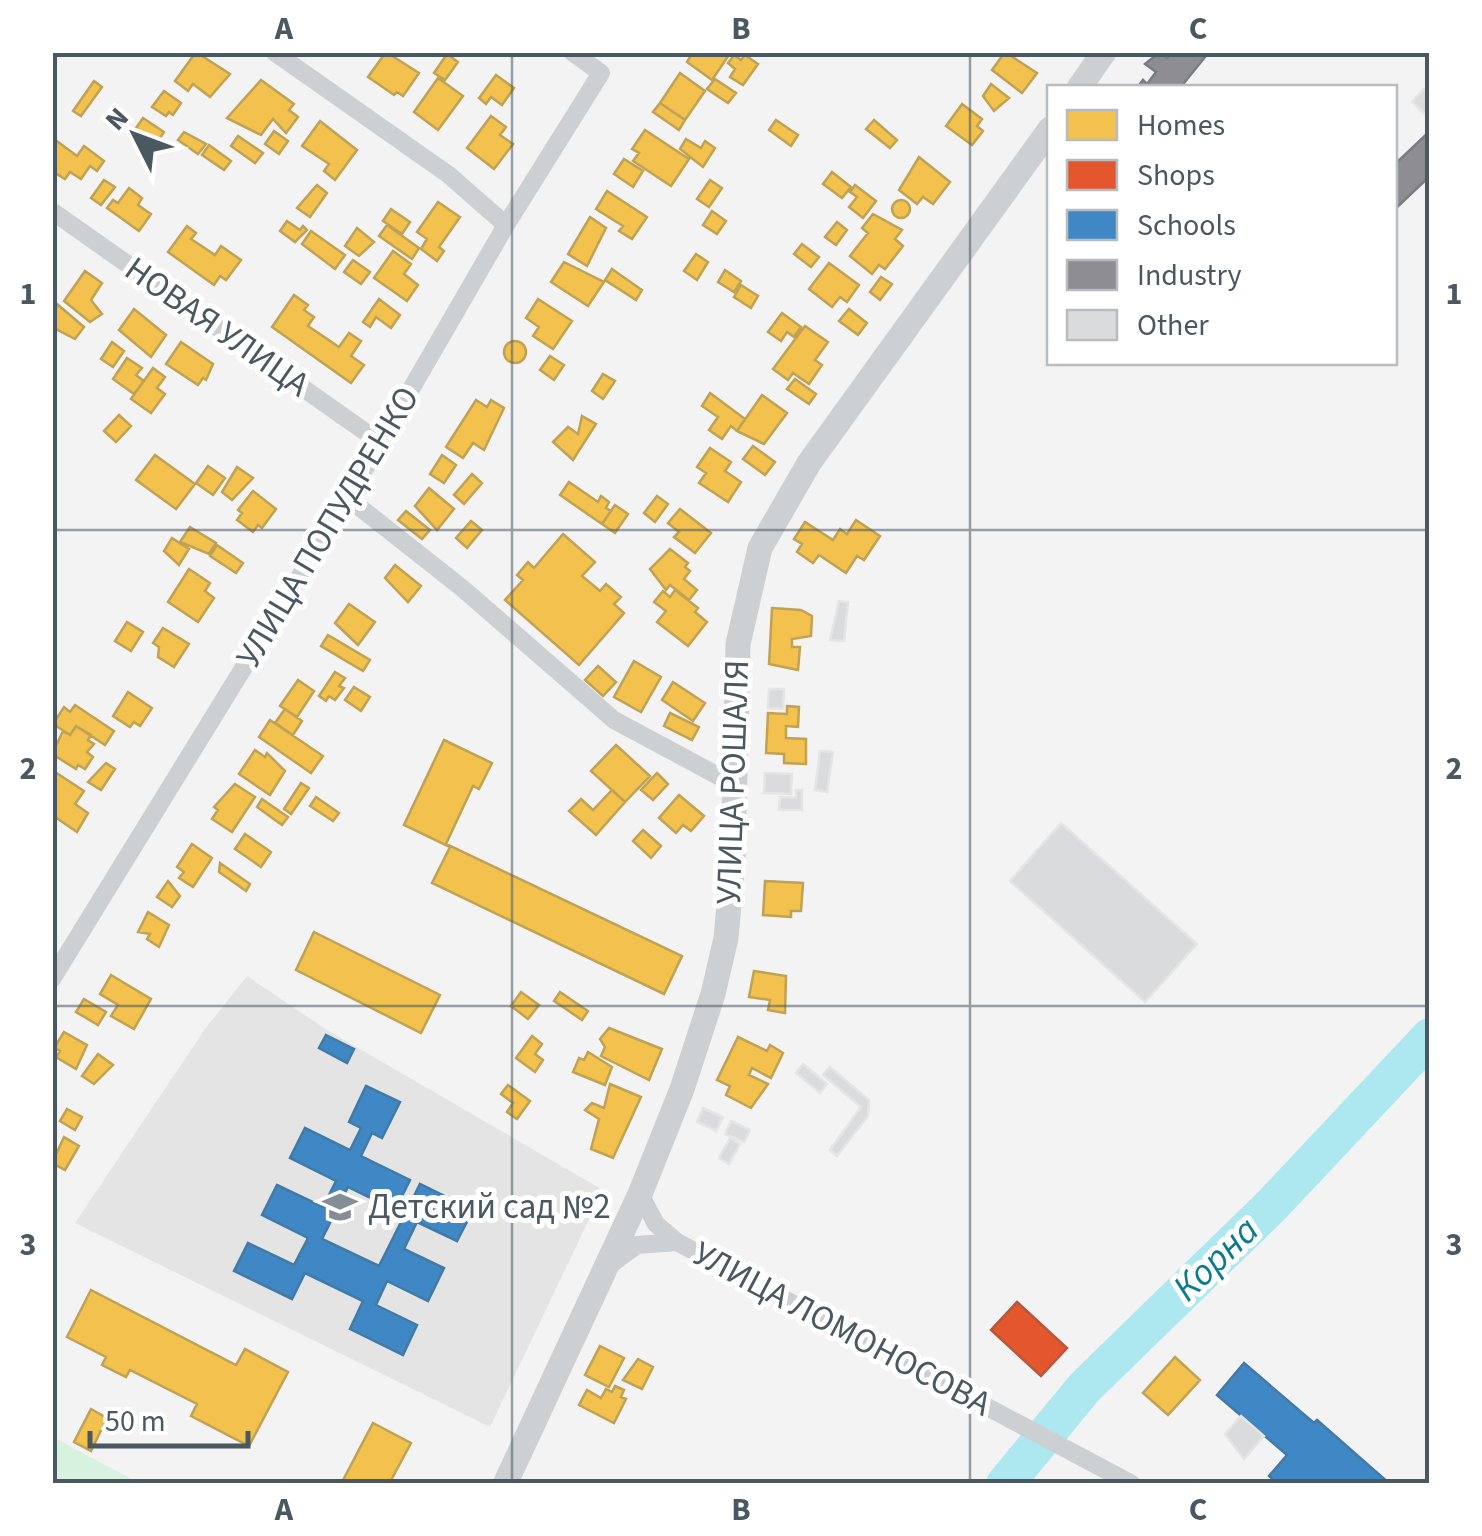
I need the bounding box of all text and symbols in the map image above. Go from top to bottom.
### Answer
text: A [274,6,294,52]
text: B [731,6,751,52]
text: C [1189,6,1207,52]
north arrow [85,85,185,185]
legend [1047,85,1397,365]
text: N [96,99,138,139]
text: Homes [1137,104,1225,147]
text: Shops [1137,154,1215,197]
text: Schools [1137,204,1236,247]
street label: НОВАЯ УЛИЦА [114,245,320,409]
text: Industry [1137,254,1242,297]
text: 1 [20,271,36,317]
text: 1 [1446,271,1462,317]
text: Other [1137,304,1209,347]
street label: УЛИЦА ПОПУДРЕНКО [224,377,432,677]
street label: УЛИЦА РОШАЛЯ [704,659,762,905]
text: 2 [20,746,36,792]
text: 2 [1446,746,1462,792]
place label: Детский сад №2 [368,1182,611,1232]
school or university icon: Детский сад №2 [321,1188,359,1226]
water label: Корна [1161,1204,1271,1314]
text: 3 [20,1222,36,1268]
text: 3 [1446,1222,1462,1268]
street label: УЛИЦА ЛОМОНОСОВА [684,1229,1000,1429]
scale bar [90,1386,248,1448]
text: 50 m [105,1400,166,1443]
text: A [274,1487,294,1533]
text: B [731,1487,751,1533]
text: C [1189,1487,1207,1533]

